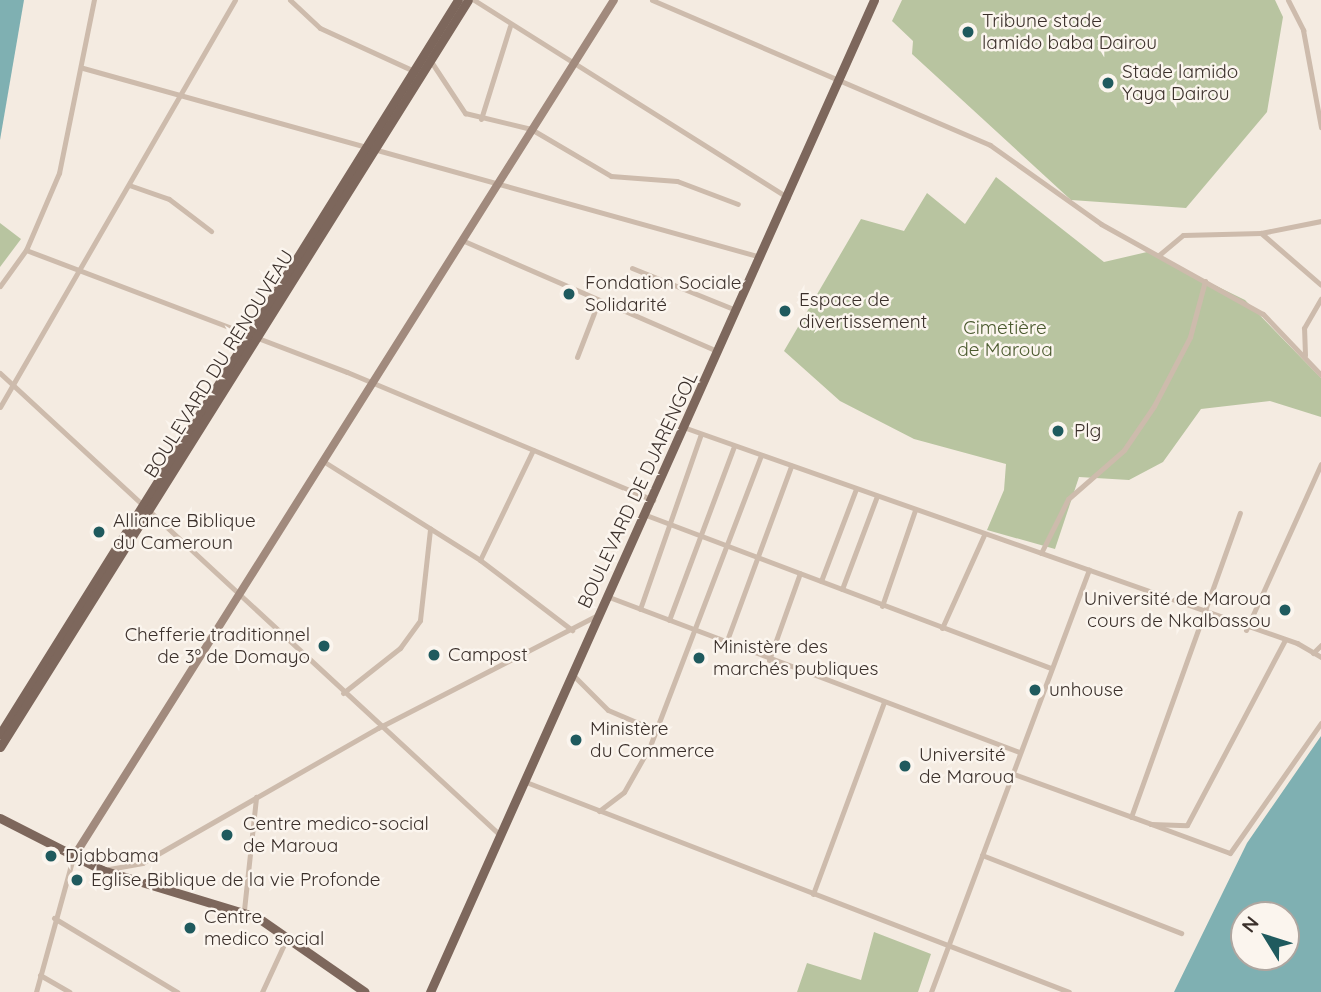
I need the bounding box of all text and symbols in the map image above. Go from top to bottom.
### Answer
place label: Tribune stade lamido baba Dairou [982,10,1157,54]
marker: Tribune stade lamido baba Dairou [960,24,976,40]
place label: Stade lamido Yaya Dairou [1122,61,1238,105]
marker: Stade lamido Yaya Dairou [1100,75,1116,91]
street label: BOULEVARD DU RENOUVEAU [139,246,299,482]
place label: Fondation Sociale Solidarité [585,272,742,316]
marker: Fondation Sociale Solidarité [559,284,579,304]
place label: Espace de divertissement [799,289,927,333]
marker: Espace de divertissement [777,303,793,319]
park label: Cimetière de Maroua [957,317,1053,361]
street label: BOULEVARD DE DJARENGOL [573,368,703,612]
place label: Plg [1074,420,1101,442]
marker: Plg [1048,421,1068,441]
place label: Alliance Biblique du Cameroun [113,510,256,554]
marker: Alliance Biblique du Cameroun [91,524,107,540]
place label: Université de Maroua cours de Nkalbassou [1084,588,1271,632]
marker: Université de Maroua cours de Nkalbassou [1277,602,1293,618]
place label: Chefferie traditionnel de 3° de Domayo [125,624,310,668]
place label: Ministère des marchés publiques [713,636,878,680]
marker: Chefferie traditionnel de 3° de Domayo [316,638,332,654]
place label: Campost [448,644,528,666]
marker: Campost [426,647,442,663]
marker: Ministère des marchés publiques [691,650,707,666]
place label: unhouse [1049,679,1124,701]
marker: unhouse [1027,682,1043,698]
place label: Ministère du Commerce [590,718,715,762]
marker: Ministère du Commerce [568,732,584,748]
place label: Université de Maroua [919,744,1014,788]
marker: Université de Maroua [897,758,913,774]
place label: Centre medico-social de Maroua [243,813,429,857]
marker: Centre medico-social de Maroua [217,825,237,845]
place label: Djabbama [65,845,159,867]
marker: Djabbama [43,848,59,864]
place label: Eglise Biblique de la vie Profonde [91,869,380,891]
marker: Eglise Biblique de la vie Profonde [69,872,85,888]
north arrow [1230,901,1300,971]
place label: Centre medico social [204,906,324,950]
text: N [1236,911,1264,937]
marker: Centre medico social [182,920,198,936]

